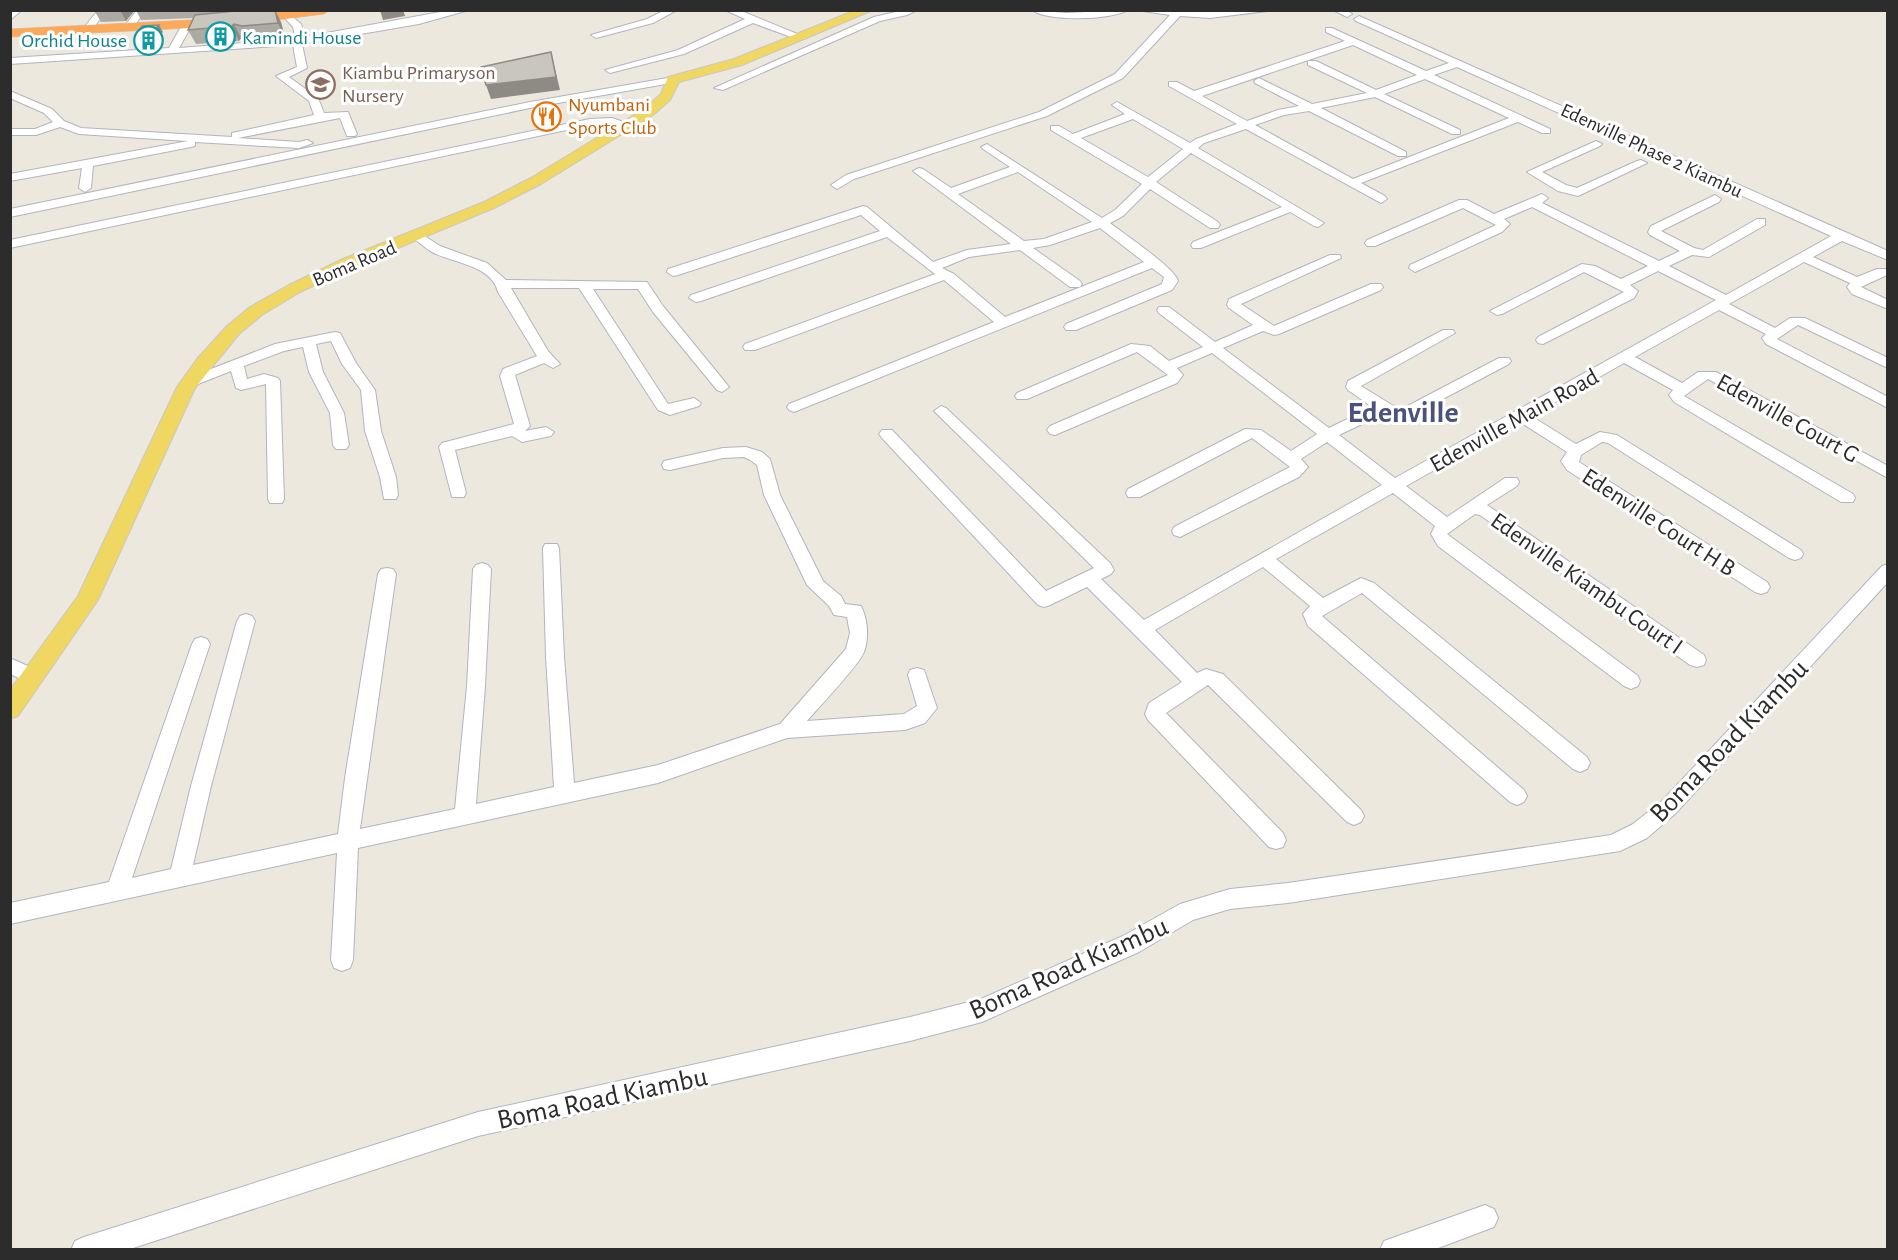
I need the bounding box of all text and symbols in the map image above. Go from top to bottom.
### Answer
building icon: Kamindi House [205,21,237,53]
building icon: Orchid House [132,24,164,56]
place label: Kamindi House [242,28,361,48]
place label: Orchid House [21,31,127,51]
place label: Kiambu Primaryson Nursery [342,63,496,106]
school or university icon: Kiambu Primaryson Nursery [305,68,337,100]
place label: Nyumbani Sports Club [568,95,657,138]
restaurant icon: Nyumbani Sports Club [531,100,563,132]
street label: Edenville Phase 2 Kiambu [1558,100,1746,202]
street label: Boma Road [310,237,399,290]
street label: Edenville Main Road [1426,365,1603,477]
street label: Edenville Court G [1712,370,1863,468]
district label: Edenville [1347,398,1459,428]
street label: Edenville Court H B [1577,464,1739,581]
street label: Edenville Kiambu Court I [1486,509,1687,659]
street label: Boma Road Kiambu [1645,655,1814,828]
street label: Boma Road Kiambu [965,912,1172,1025]
street label: Boma Road Kiambu [495,1063,710,1135]

